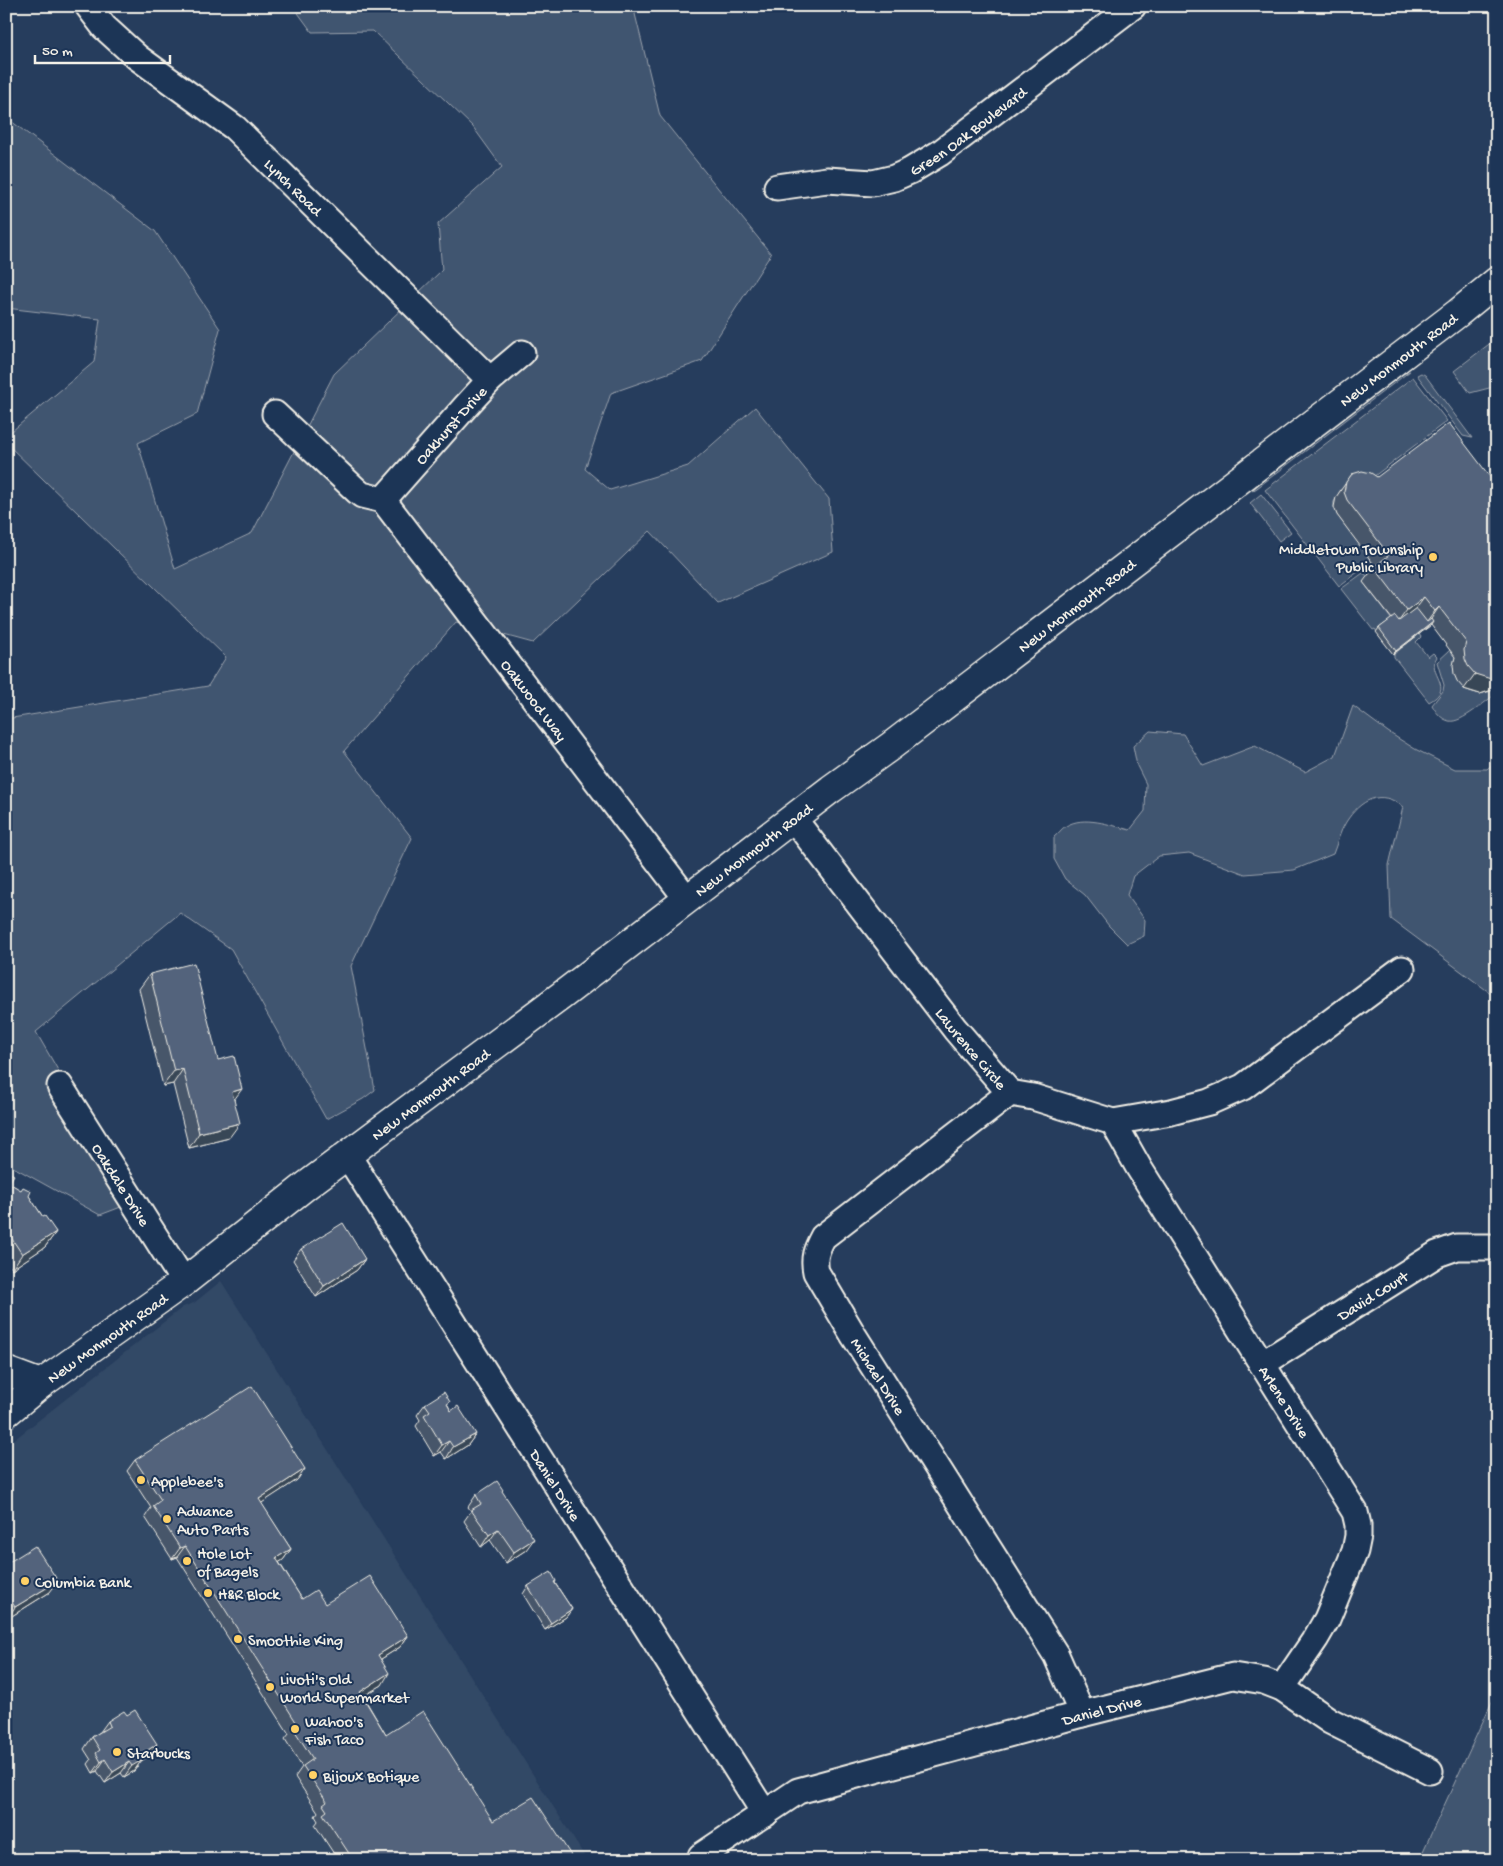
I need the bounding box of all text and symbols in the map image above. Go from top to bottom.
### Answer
scale bar [35,32,170,64]
text: 50 m [42,43,73,61]
street label: Green Oak Boulevard [907,83,1033,182]
street label: Lynch Road [259,156,326,223]
street label: New Monmouth Road [1337,310,1464,413]
street label: Oakhurst Drive [413,383,493,470]
place label: Middletown Township Public Library [1279,542,1423,579]
marker: Middletown Township Public Library [1427,551,1439,563]
street label: New Monmouth Road [1015,556,1142,659]
street label: Oakwood Way [495,657,570,747]
street label: New Monmouth Road [692,800,819,903]
street label: Lawrence Circle [929,1005,1010,1096]
street label: New Monmouth Road [369,1045,496,1147]
street label: Oakdale Drive [86,1141,153,1232]
street label: David Court [1334,1268,1414,1328]
street label: New Monmouth Road [45,1290,174,1389]
street label: Michael Drive [845,1335,908,1420]
street label: Arlene Drive [1253,1363,1312,1443]
street label: Daniel Drive [523,1446,583,1526]
marker: Applebee's [135,1474,147,1486]
place label: Applebee's [151,1474,224,1493]
place label: Advance Auto Parts [177,1504,249,1541]
marker: Advance Auto Parts [161,1513,173,1525]
place label: Hole Lot of Bagels [197,1546,259,1583]
marker: Hole Lot of Bagels [181,1555,193,1567]
marker: Columbia Bank [19,1575,31,1587]
place label: Columbia Bank [35,1575,133,1594]
marker: H&R Block [202,1587,214,1599]
place label: H&R Block [218,1587,281,1606]
marker: Smoothie King [232,1633,244,1645]
place label: Smoothie King [248,1633,343,1652]
place label: Livoti's Old World Supermarket [280,1672,410,1709]
marker: Livoti's Old World Supermarket [264,1681,276,1693]
street label: Daniel Drive [1060,1693,1144,1732]
place label: Wahoo's Fish Taco [304,1714,364,1751]
marker: Wahoo's Fish Taco [289,1723,301,1735]
marker: Starbucks [111,1746,123,1758]
place label: Starbucks [127,1746,191,1765]
marker: Bijoux Botique [307,1769,319,1781]
place label: Bijoux Botique [322,1769,420,1788]

